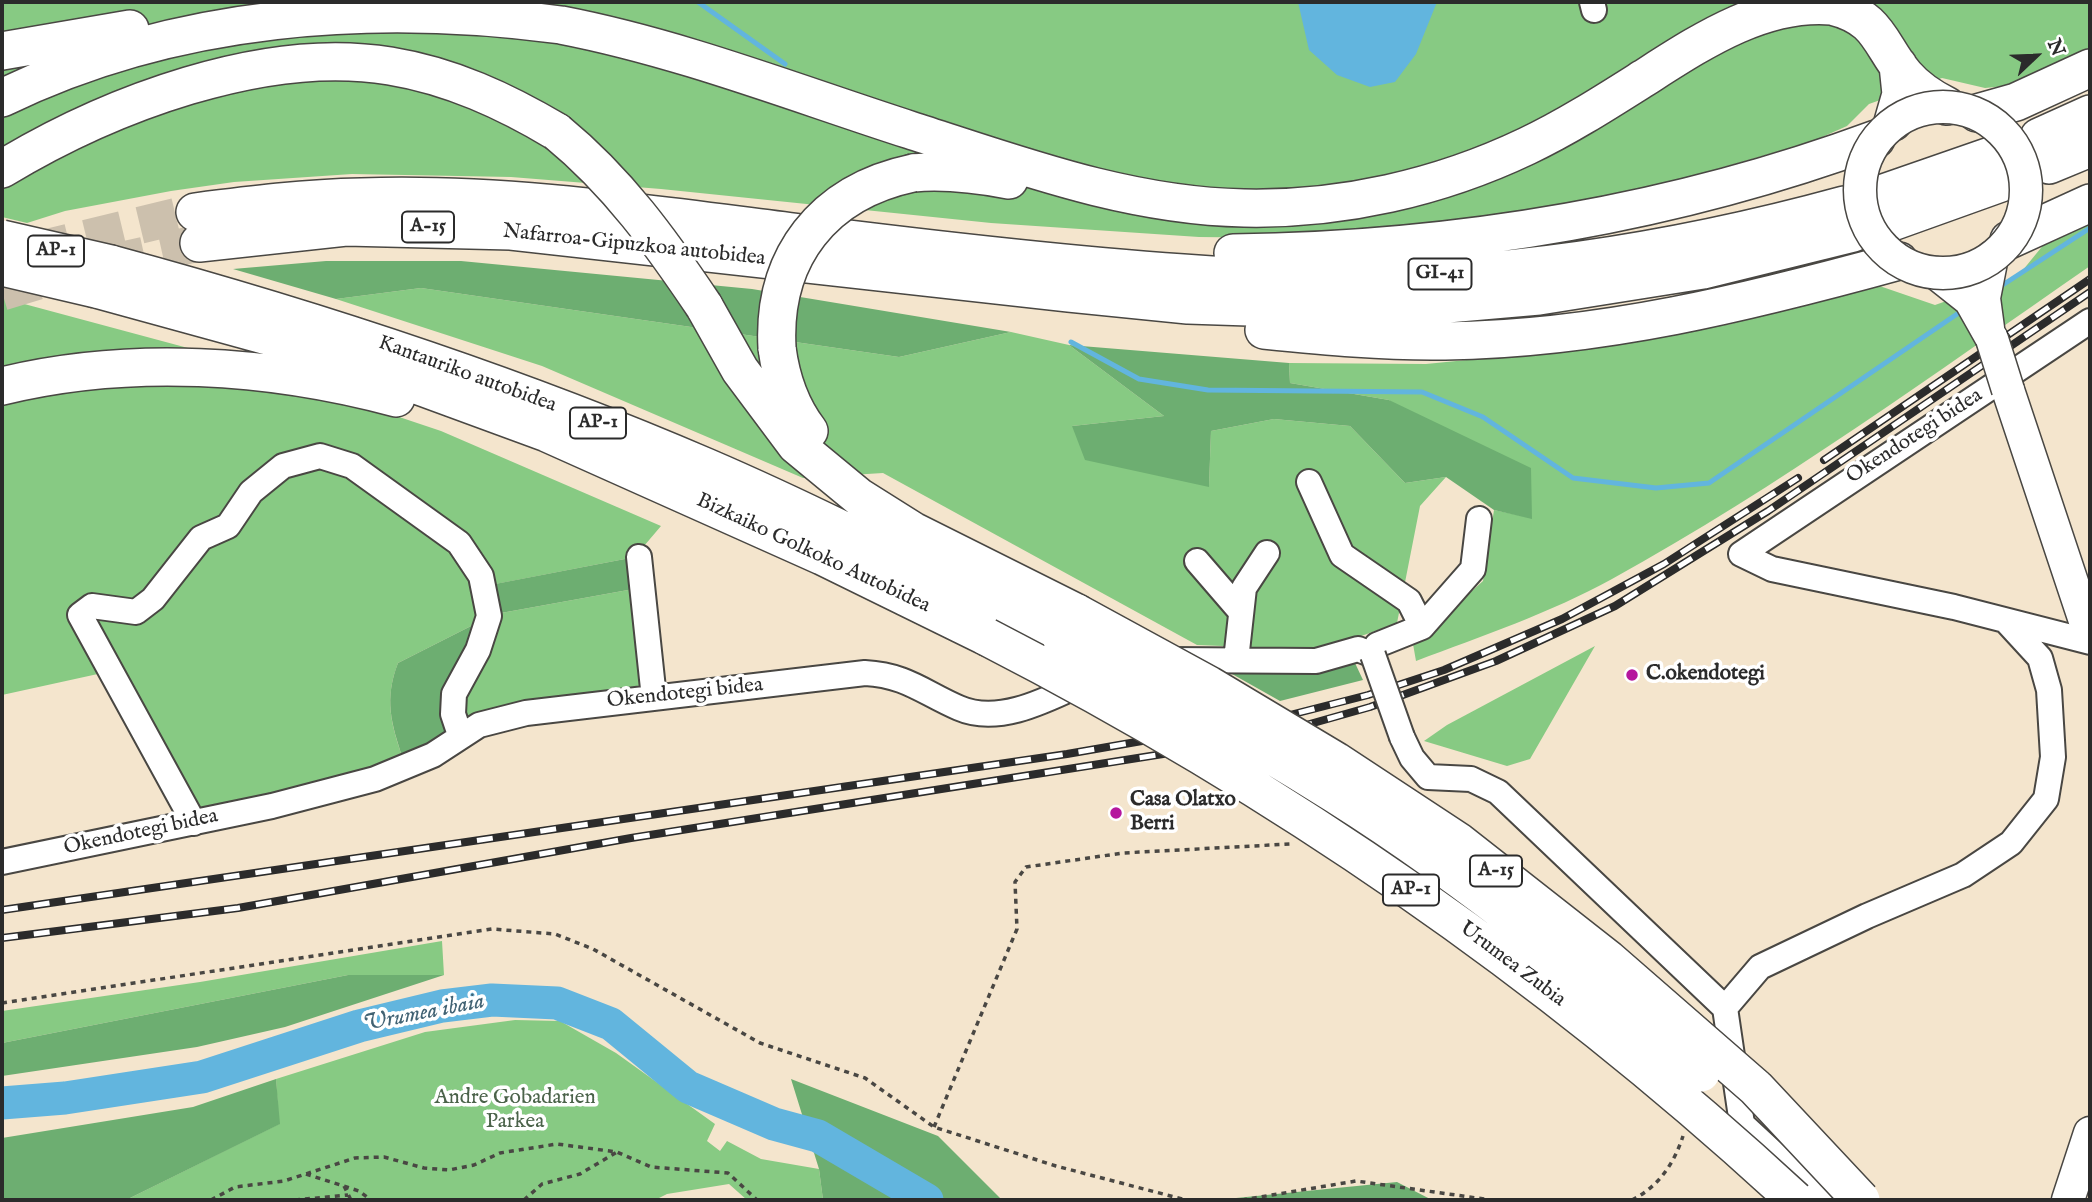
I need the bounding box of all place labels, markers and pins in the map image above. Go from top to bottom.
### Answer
place label: C.okendotegi [1646,662,1765,688]
marker: C.okendotegi [1624,667,1640,683]
place label: Casa Olatxo Berri [1130,788,1236,838]
marker: Casa Olatxo Berri [1108,805,1124,821]

